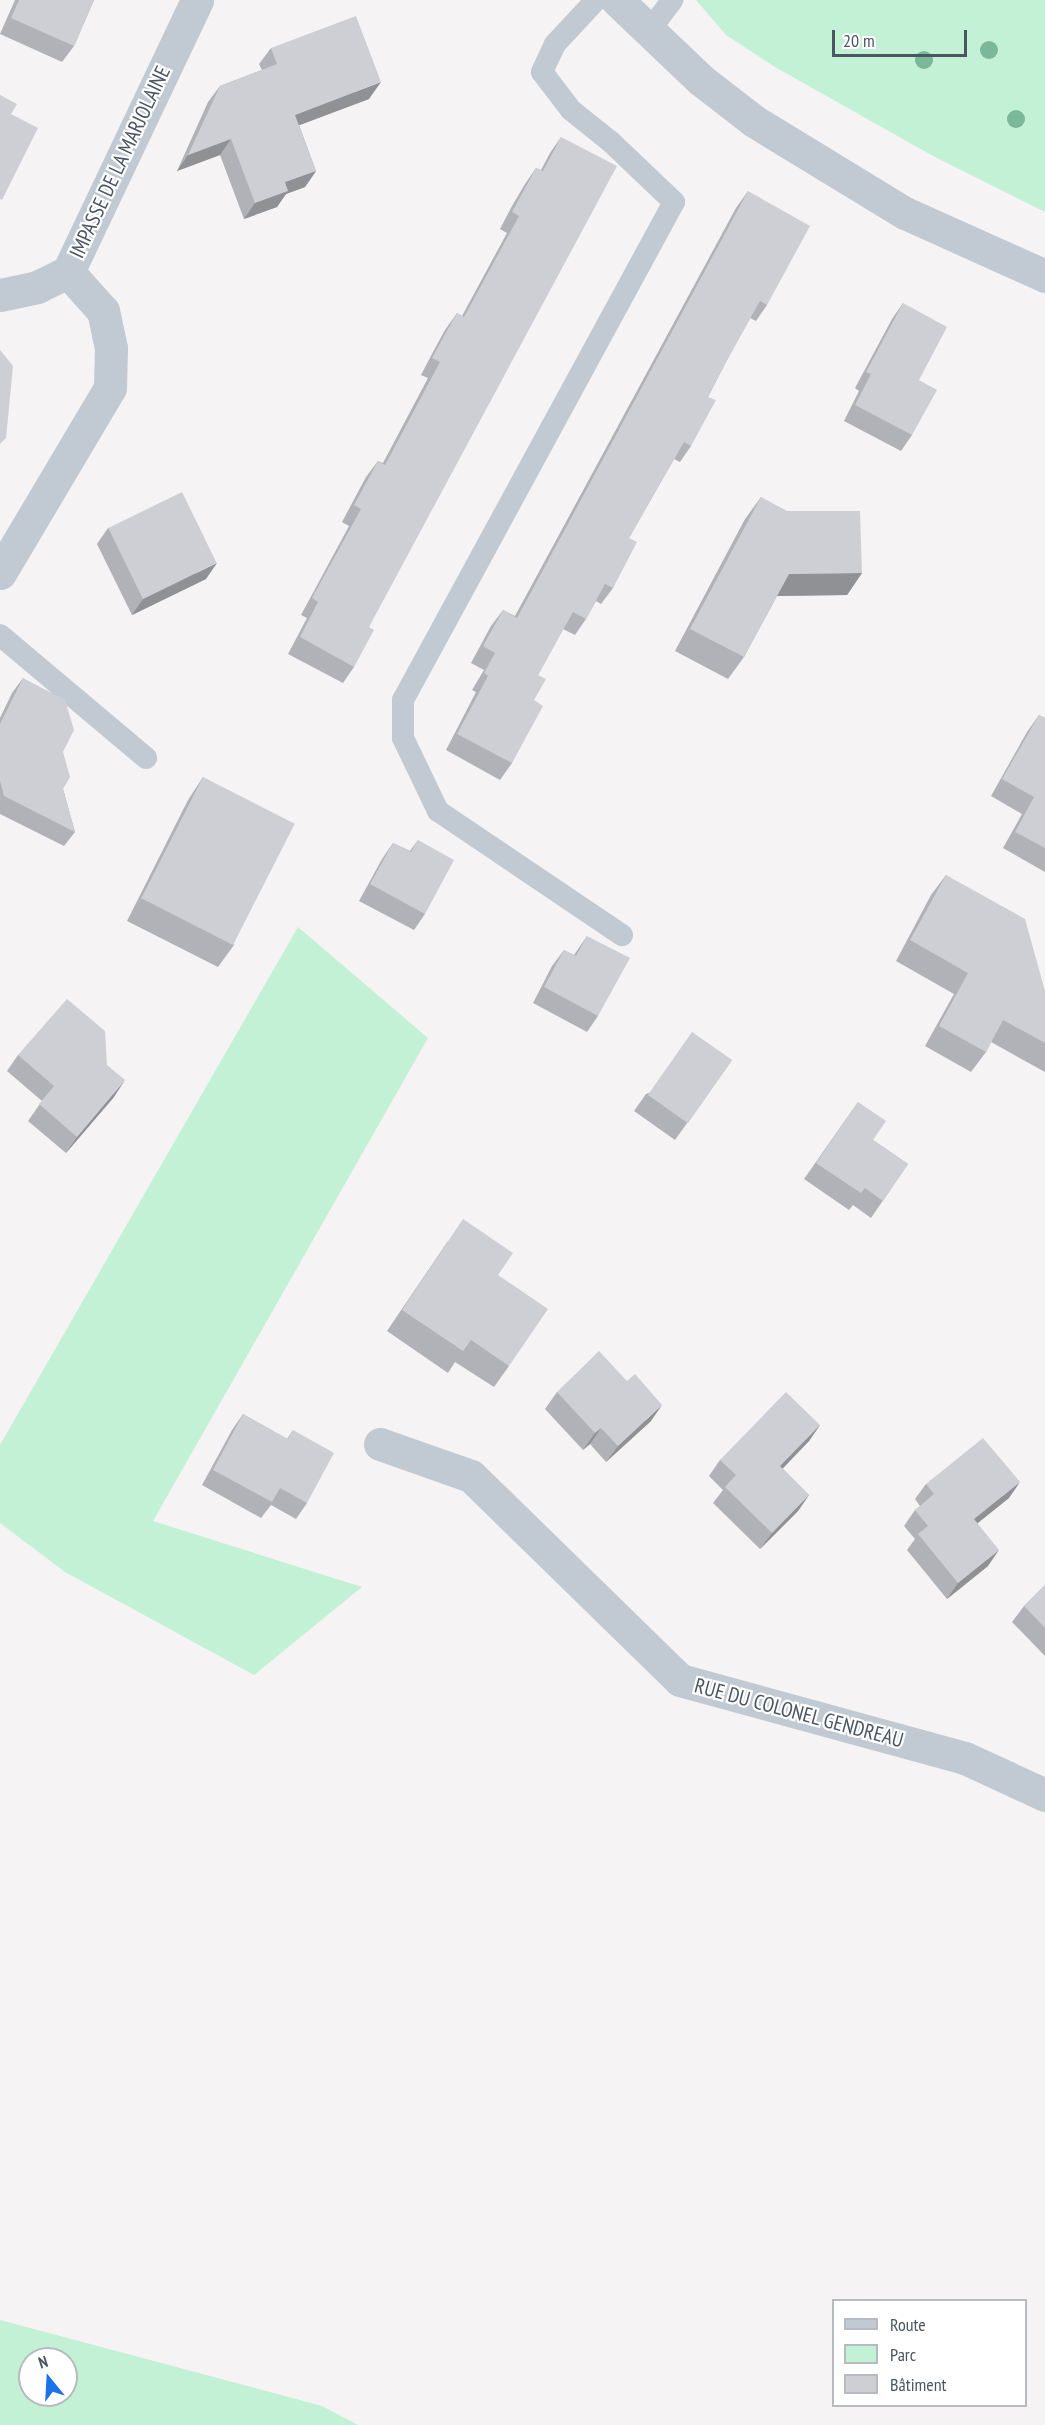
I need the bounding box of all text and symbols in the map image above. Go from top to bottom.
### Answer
scale bar [835,18,970,56]
text: 20 m [843,29,875,52]
street label: IMPASSE DE LA MARJOLAINE [64,62,176,262]
street label: RUE DU COLONEL GENDREAU [692,1673,906,1753]
legend [832,2299,1027,2407]
text: Route [890,2313,926,2336]
text: Parc [890,2343,916,2366]
north arrow [18,2347,78,2407]
text: N [36,2351,50,2373]
text: Bâtiment [890,2373,947,2396]

